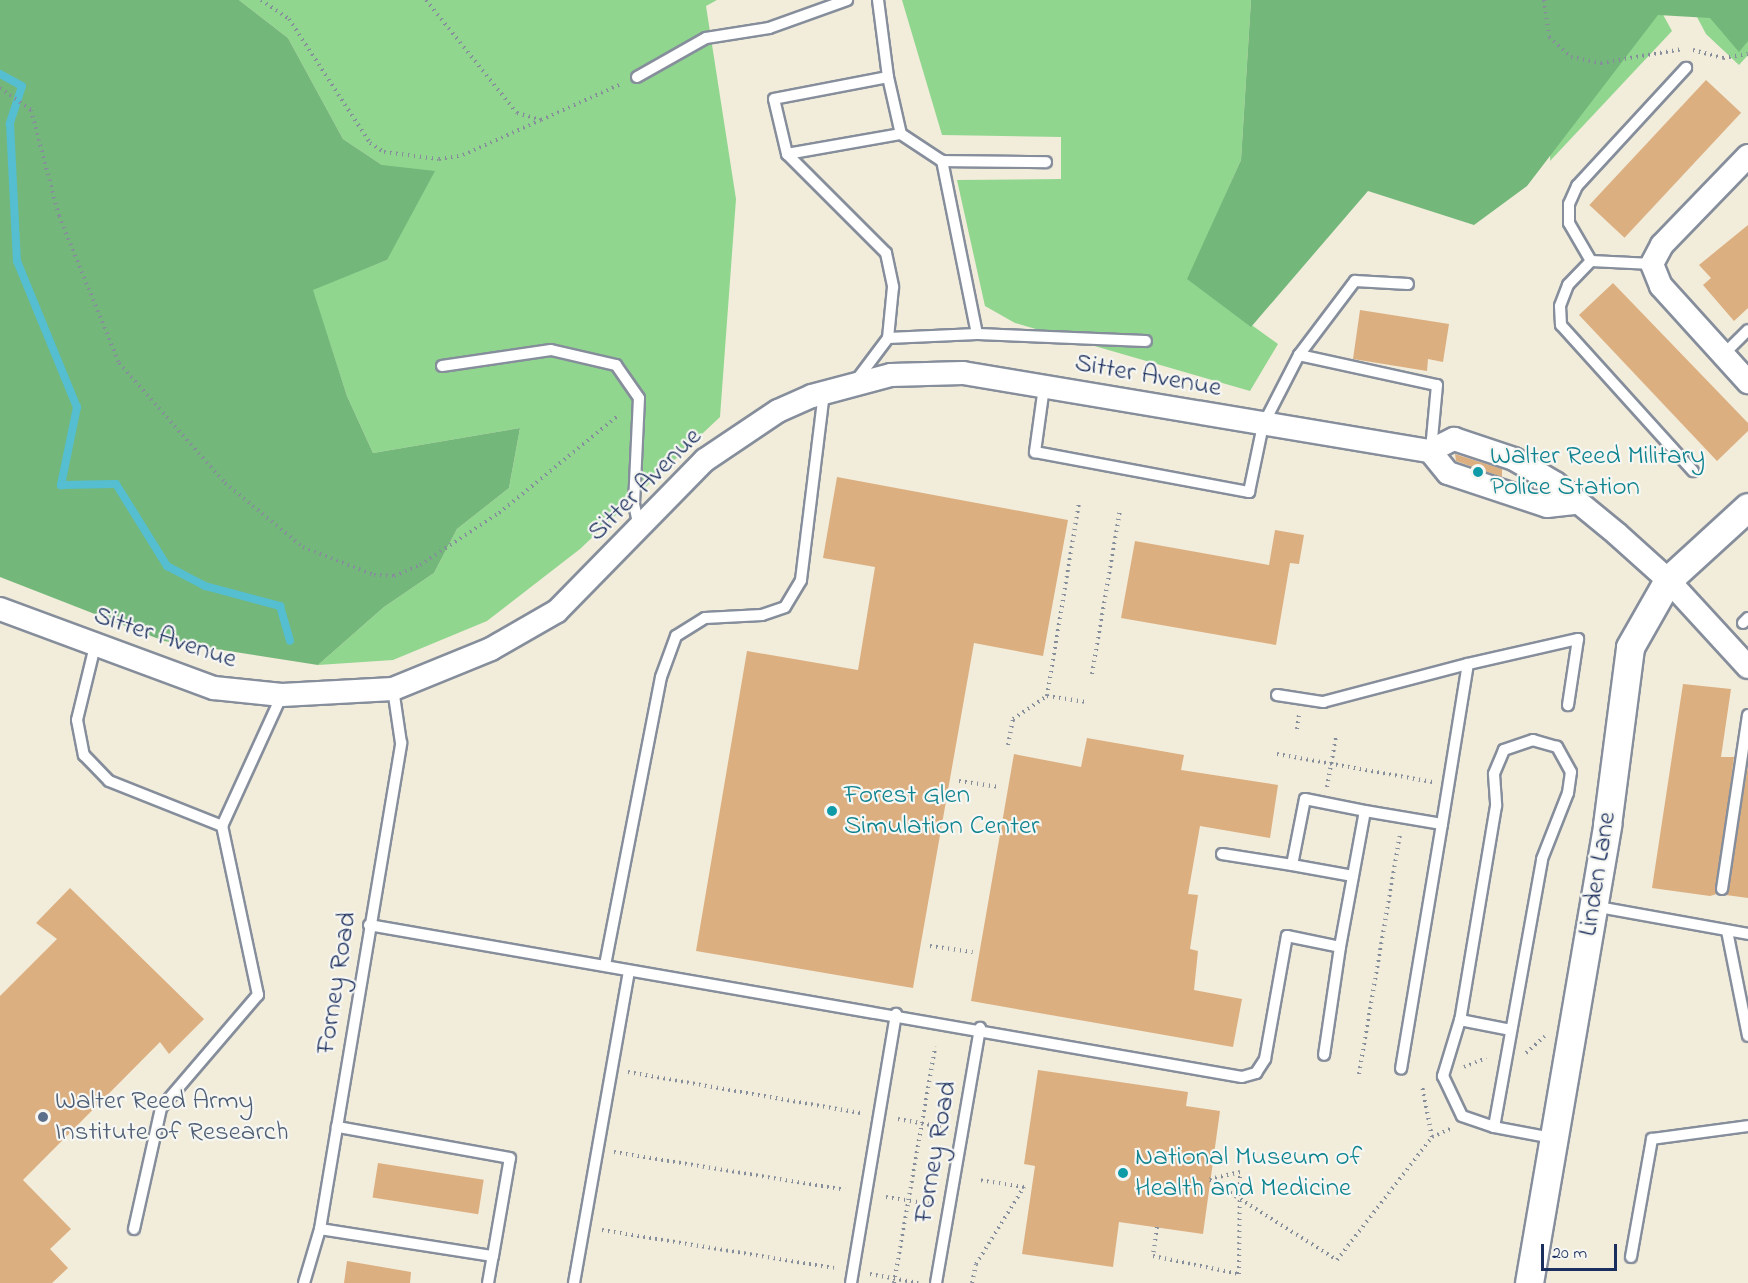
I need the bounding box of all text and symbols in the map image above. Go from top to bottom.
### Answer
street label: Sitter Avenue [1072,347,1224,405]
street label: Sitter Avenue [581,421,709,549]
place label: Walter Reed Military Police Station [1490,440,1705,503]
marker: Walter Reed Military Police Station [1471,465,1485,479]
street label: Sitter Avenue [89,600,241,676]
place label: Forest Glen Simulation Center [844,779,1039,842]
marker: Forest Glen Simulation Center [825,804,839,818]
street label: Linden Lane [1572,810,1624,938]
street label: Forney Road [310,910,364,1056]
street label: Forney Road [908,1079,964,1225]
place label: Walter Reed Army Institute of Research [55,1085,289,1148]
marker: Walter Reed Army Institute of Research [36,1110,50,1124]
place label: National Museum of Health and Medicine [1135,1141,1362,1204]
marker: National Museum of Health and Medicine [1116,1166,1130,1180]
scale bar [1544,1232,1620,1270]
text: 20 m [1552,1241,1587,1267]

